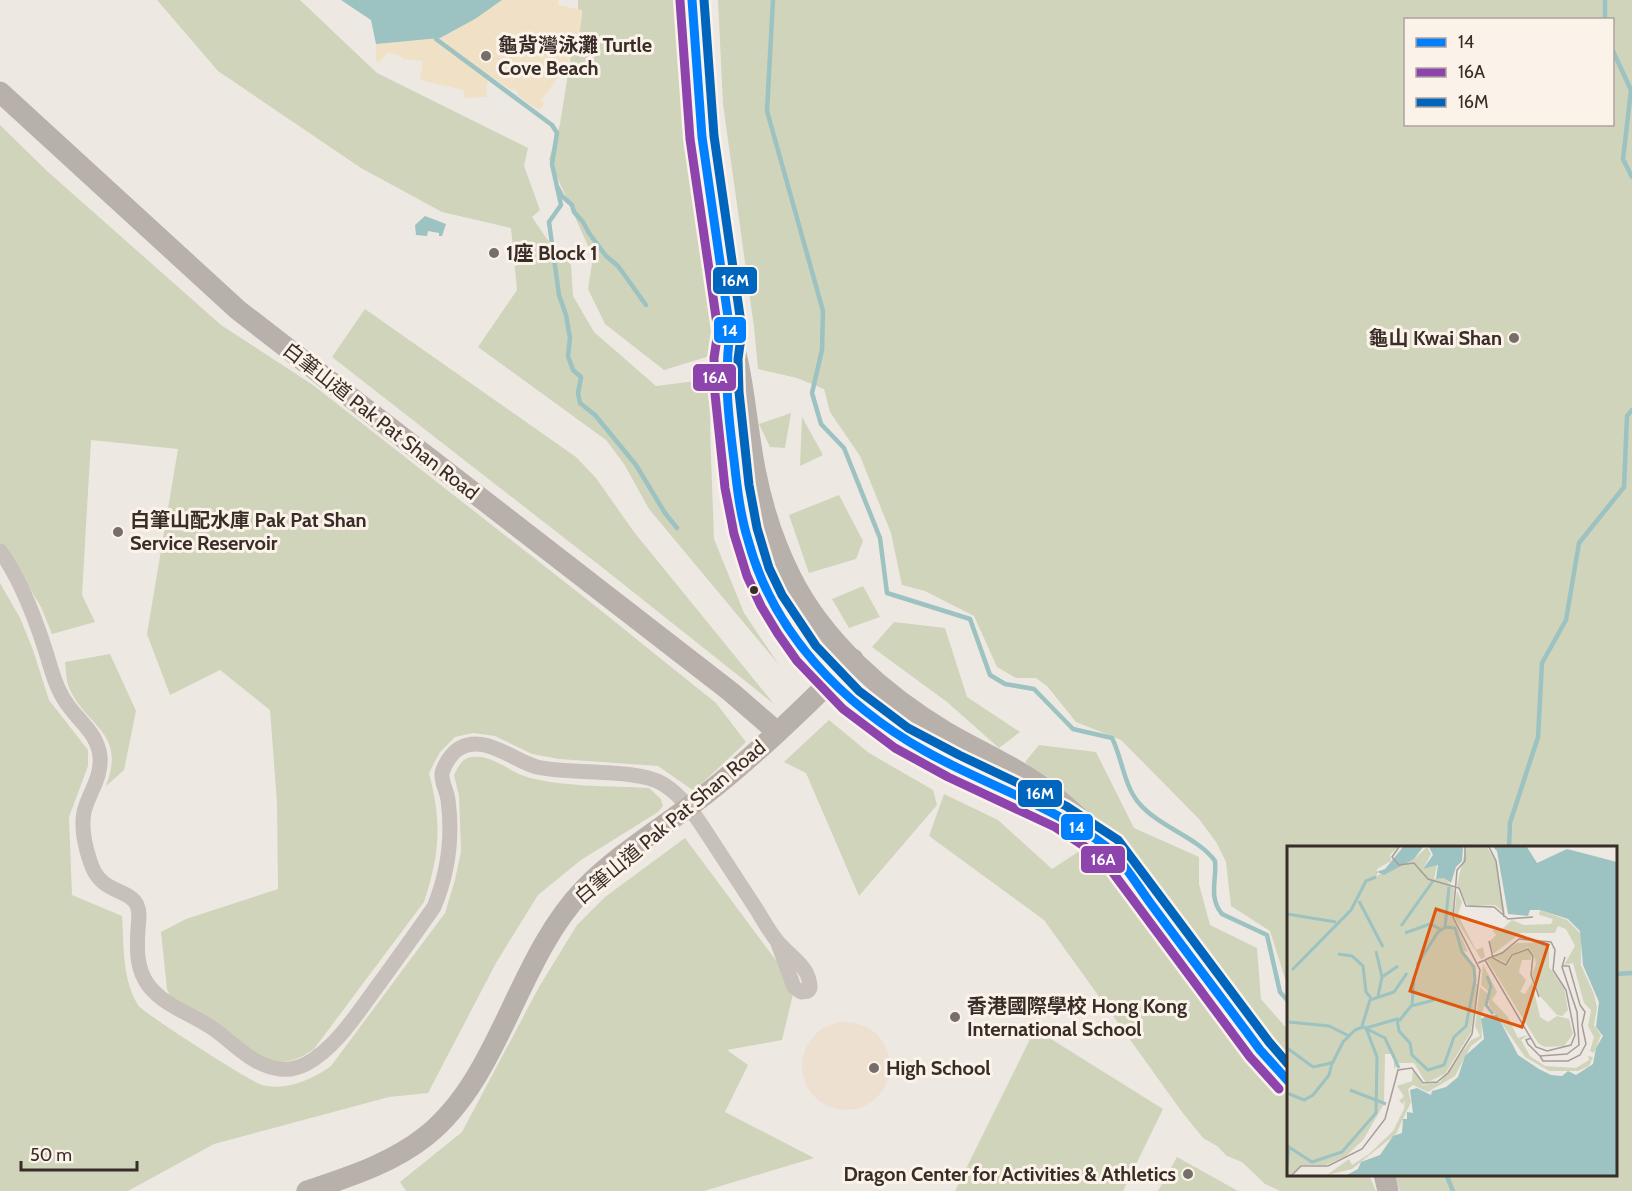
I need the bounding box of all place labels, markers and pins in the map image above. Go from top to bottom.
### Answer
place label: 龜背灣泳灘 Turtle Cove Beach [498,33,652,80]
marker: 龜背灣泳灘 Turtle Cove Beach [479,49,493,63]
place label: 1座 Block 1 [506,241,598,265]
marker: 1座 Block 1 [487,246,501,260]
place label: 龜山 Kwai Shan [1369,326,1502,350]
marker: 龜山 Kwai Shan [1507,331,1521,345]
place label: 白筆山配水庫 Pak Pat Shan Service Reservoir [130,508,367,555]
marker: 白筆山配水庫 Pak Pat Shan Service Reservoir [111,525,125,539]
unlabelled marker [748,584,760,596]
place label: 香港國際學校 Hong Kong International School [967,994,1187,1041]
marker: 香港國際學校 Hong Kong International School [948,1010,962,1024]
place label: High School [886,1056,991,1080]
marker: High School [867,1061,881,1075]
place label: Dragon Center for Activities & Athletics [843,1162,1176,1186]
marker: Dragon Center for Activities & Athletics [1181,1167,1195,1181]

